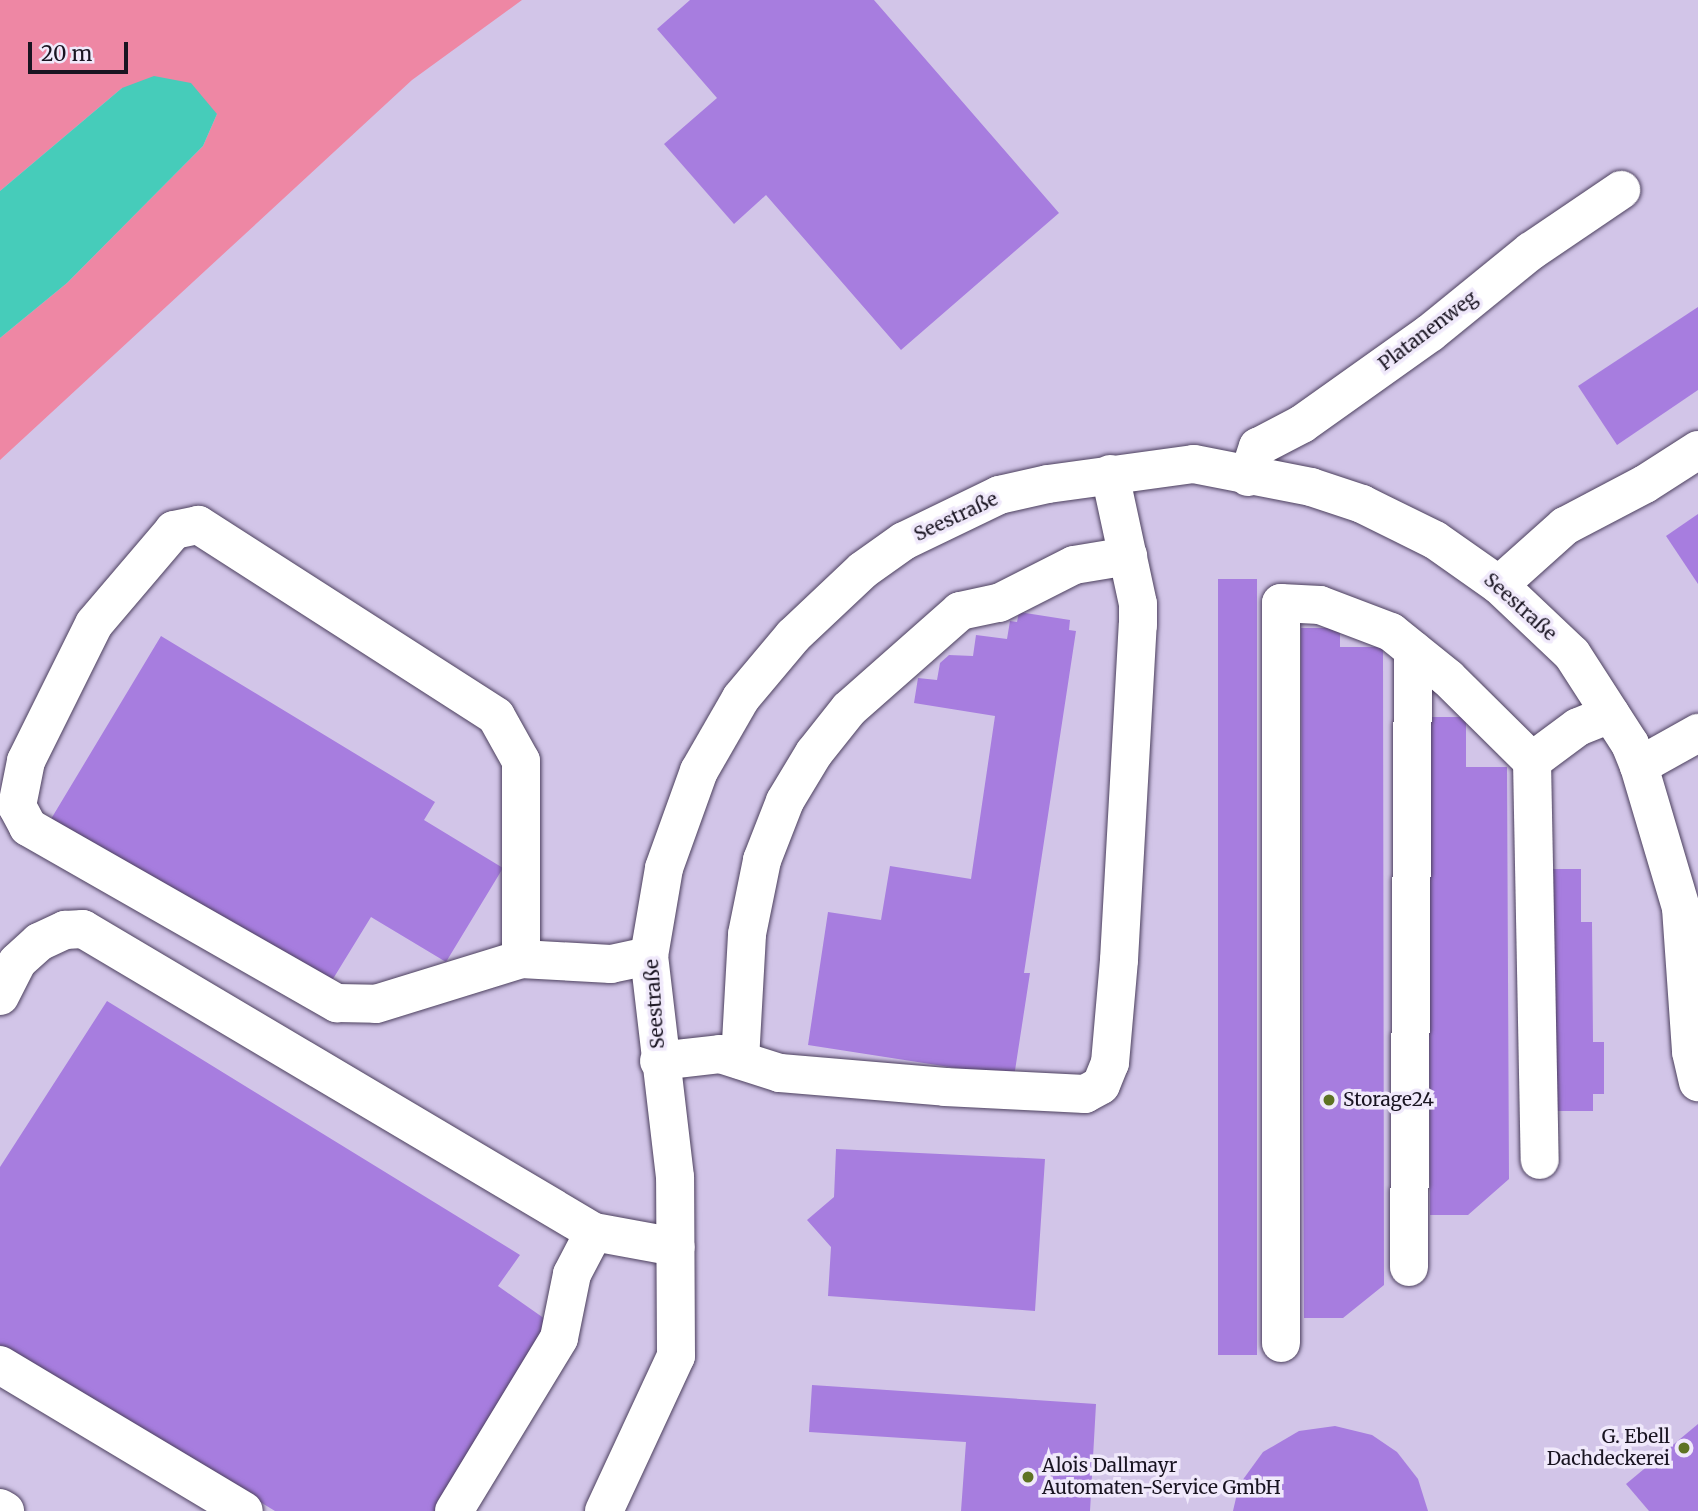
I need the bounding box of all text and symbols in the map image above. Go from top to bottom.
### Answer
scale bar [32,28,131,72]
text: 20 m [41,40,92,67]
street label: Platanenweg [1374,286,1482,376]
street label: Seestraße [910,488,1002,546]
street label: Seestraße [1479,568,1561,646]
street label: Seestraße [640,958,670,1050]
place label: Storage24 [1343,1089,1434,1111]
marker: Storage24 [1321,1092,1337,1108]
place label: G. Ebell Dachdeckerei [1547,1426,1670,1470]
marker: G. Ebell Dachdeckerei [1676,1440,1692,1456]
place label: Alois Dallmayr Automaten-Service GmbH [1042,1455,1281,1499]
marker: Alois Dallmayr Automaten-Service GmbH [1020,1469,1036,1485]

